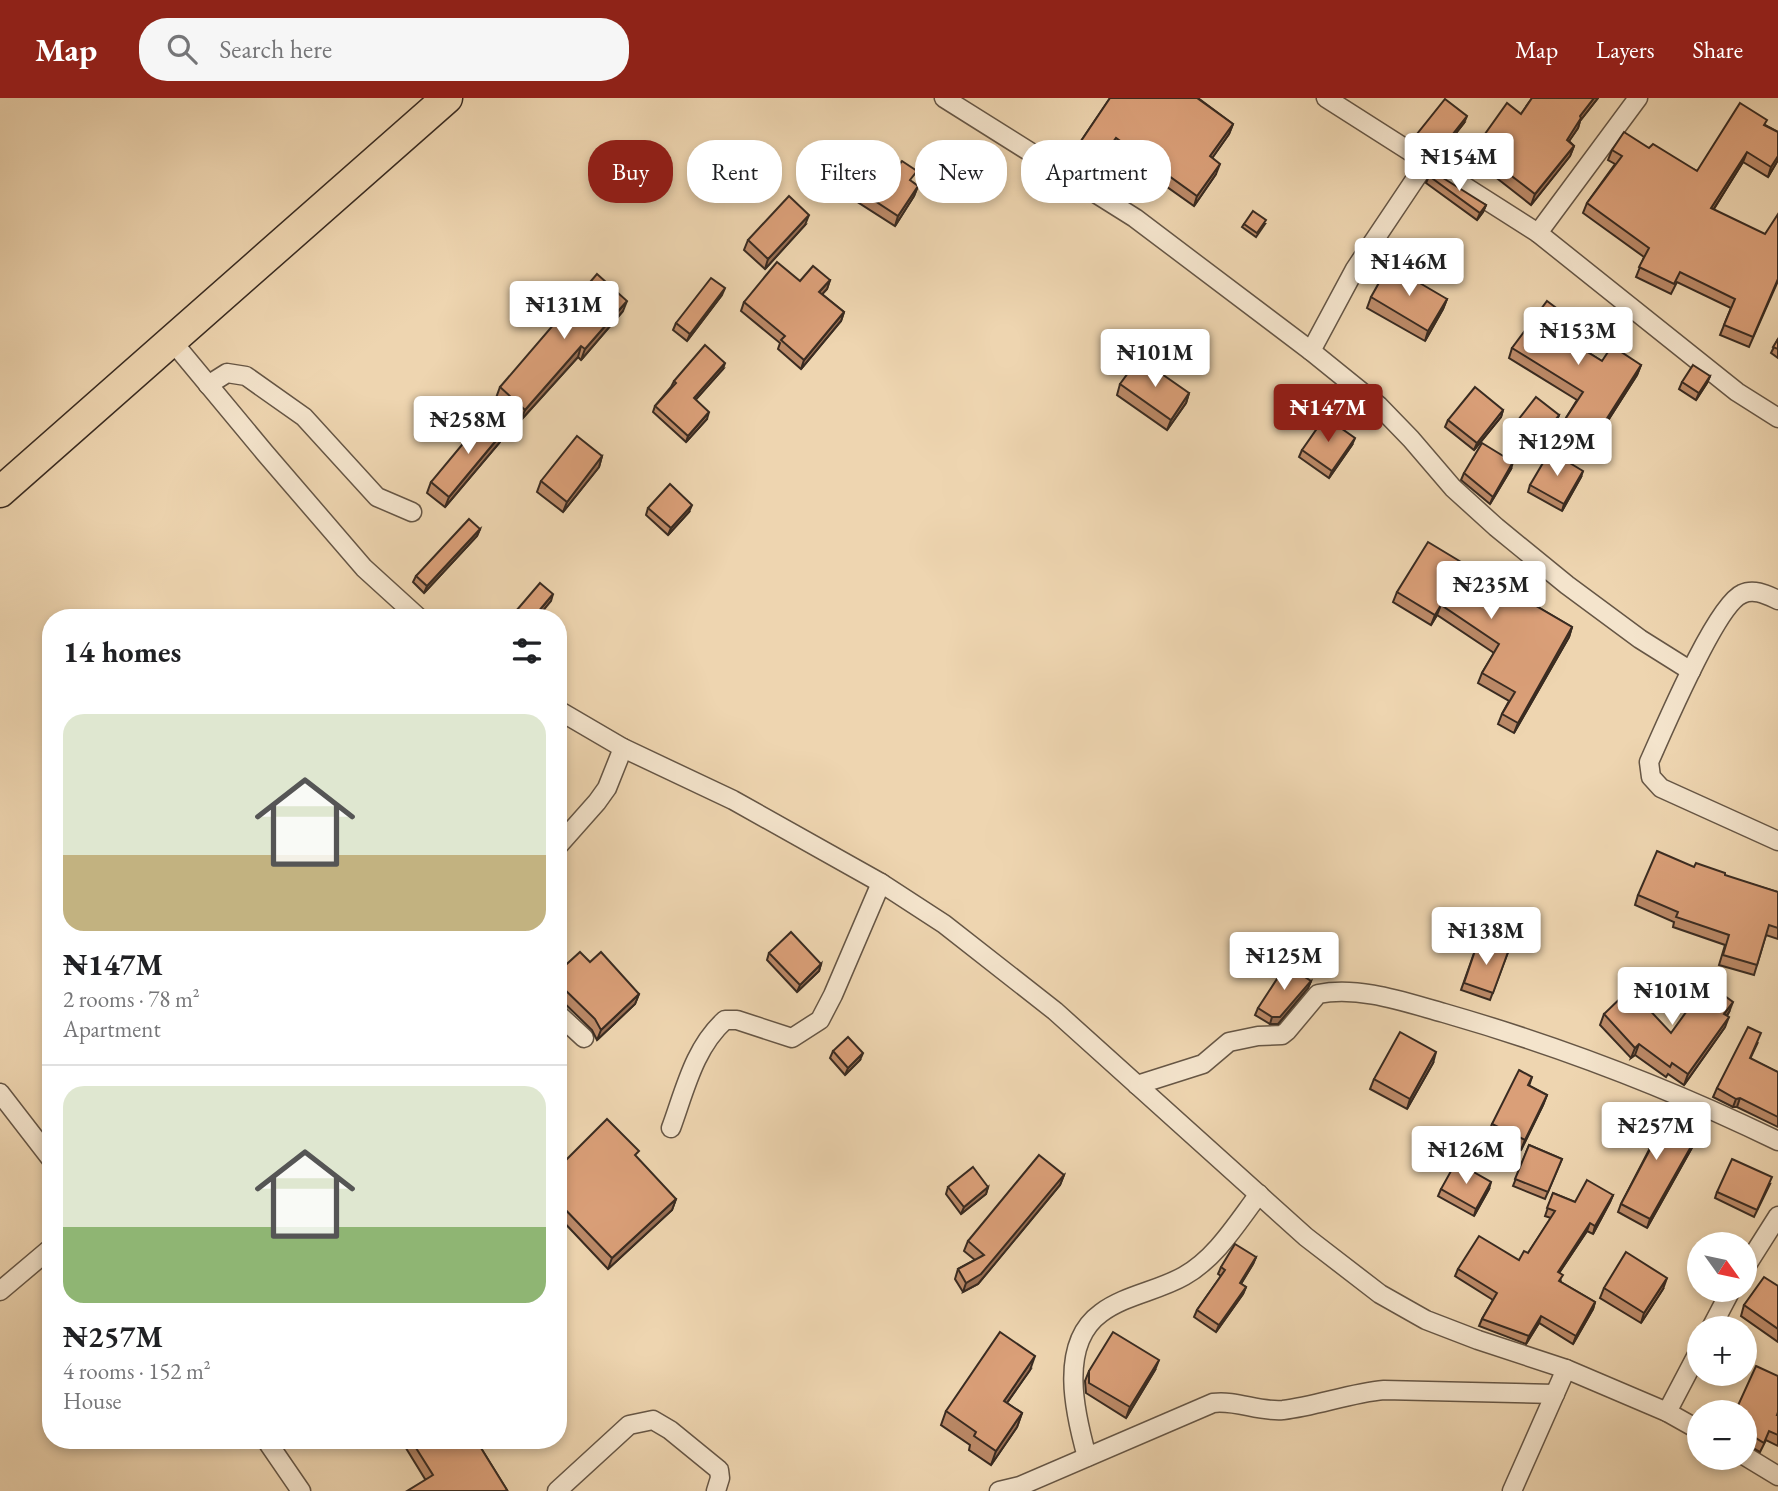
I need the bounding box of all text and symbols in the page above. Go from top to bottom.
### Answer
search box [139,18,629,81]
text: Map [35,28,97,71]
icon: search [163,30,201,68]
text: Search here [219,32,332,66]
text: Map [1515,34,1558,65]
text: Layers [1596,34,1655,65]
text: Share [1693,34,1743,65]
pin: ₦154M [1410,134,1508,193]
chip: Buy [588,140,673,203]
chip: Rent [687,140,782,203]
chip: Filters [796,140,901,203]
chip: New [915,140,1007,203]
chip: Apartment [1021,140,1171,203]
text: ₦154M [1421,141,1497,171]
pin: ₦146M [1360,238,1458,298]
text: ₦146M [1371,246,1447,276]
pin: ₦131M [515,282,613,341]
text: ₦131M [526,289,602,319]
pin: ₦153M [1529,308,1627,367]
text: ₦153M [1540,315,1616,345]
pin: ₦101M [1106,330,1204,389]
text: ₦101M [1117,337,1193,367]
pin: ₦147M [1279,384,1377,444]
text: ₦147M [1290,392,1366,422]
pin: ₦258M [419,396,517,456]
text: ₦258M [430,404,506,434]
pin: ₦129M [1508,418,1606,478]
text: ₦129M [1519,426,1595,456]
pin: ₦235M [1442,561,1540,621]
text: ₦235M [1453,569,1529,599]
text: 14 homes [63,632,181,671]
icon: filters [508,632,546,670]
icon: home [242,759,368,885]
pin: ₦138M [1437,908,1535,967]
text: ₦138M [1448,915,1524,945]
pin: ₦125M [1235,932,1333,992]
text: ₦125M [1246,940,1322,970]
text: ₦147M [63,945,163,984]
pin: ₦101M [1623,968,1721,1027]
text: ₦101M [1634,975,1710,1005]
text: 2 rooms · 78 m² [63,984,200,1014]
text: Apartment [63,1014,161,1044]
pin: ₦257M [1607,1102,1705,1162]
text: ₦257M [1618,1110,1694,1140]
pin: ₦126M [1417,1126,1515,1186]
icon: home [242,1131,368,1257]
text: ₦126M [1428,1134,1504,1164]
north arrow [1687,1232,1757,1302]
map controls [1687,1232,1757,1470]
button: + [1687,1316,1757,1386]
text: ₦257M [63,1317,163,1356]
text: 4 rooms · 152 m² [63,1356,211,1386]
text: House [63,1386,122,1416]
button: − [1687,1400,1757,1470]

